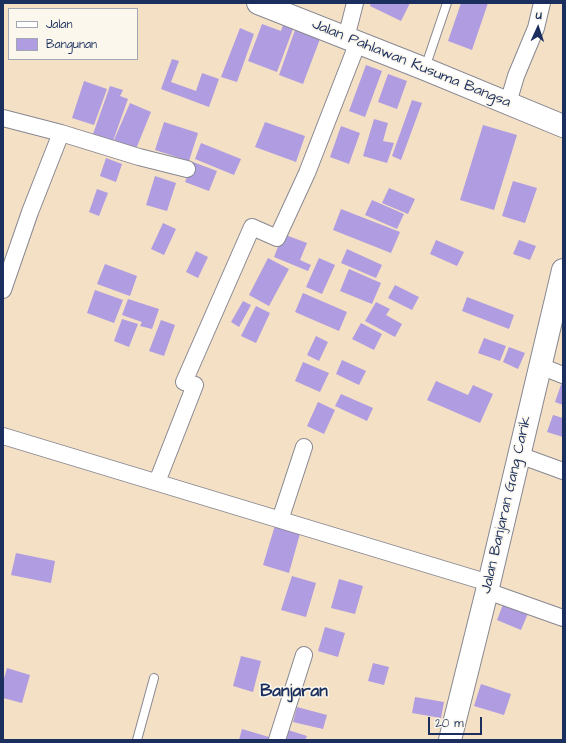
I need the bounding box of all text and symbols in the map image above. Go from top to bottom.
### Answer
legend [8,8,138,60]
north arrow [518,8,558,48]
text: U [535,8,542,23]
text: Jalan [46,16,72,33]
street label: Jalan Pahlawan Kusuma Bangsa [309,16,513,112]
text: Bangunan [46,36,97,53]
street label: Jalan Banjaran Gang Carik [478,414,536,596]
district label: Banjaran [260,682,328,702]
scale bar [430,709,484,735]
text: 20 m [435,715,464,732]

